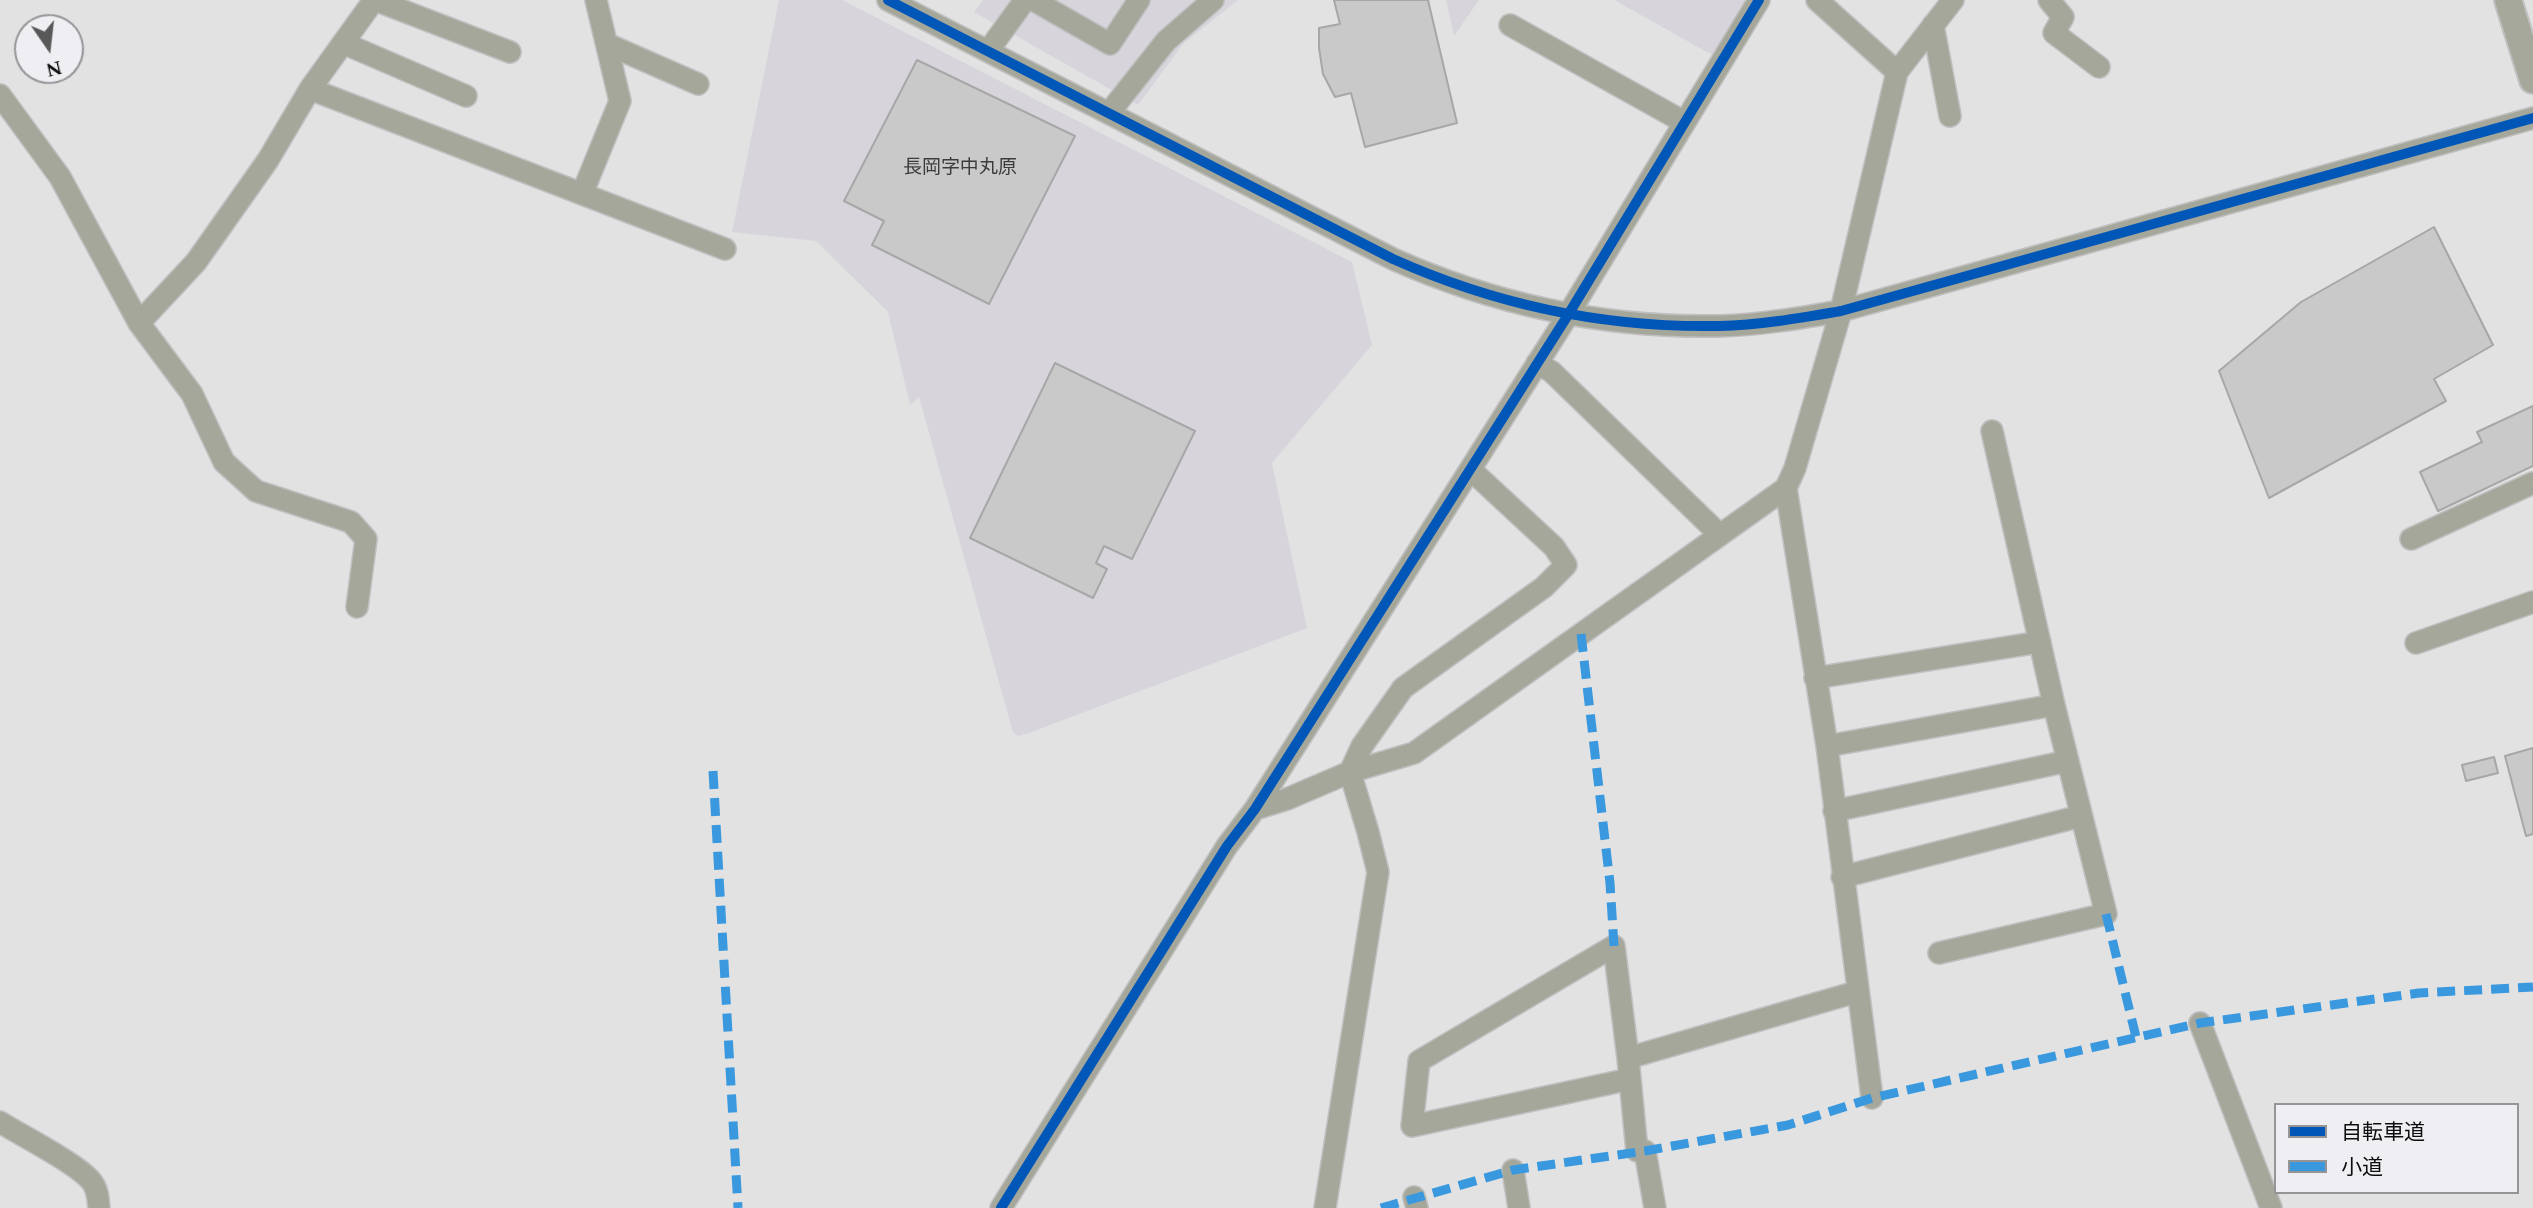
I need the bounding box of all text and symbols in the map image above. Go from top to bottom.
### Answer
north arrow [14,14,84,84]
text: N [43,52,65,84]
house number: 長岡字中丸原 [903,158,1017,180]
legend [2274,1103,2519,1194]
text: 自転車道 [2341,1117,2425,1149]
text: 小道 [2341,1152,2383,1184]

